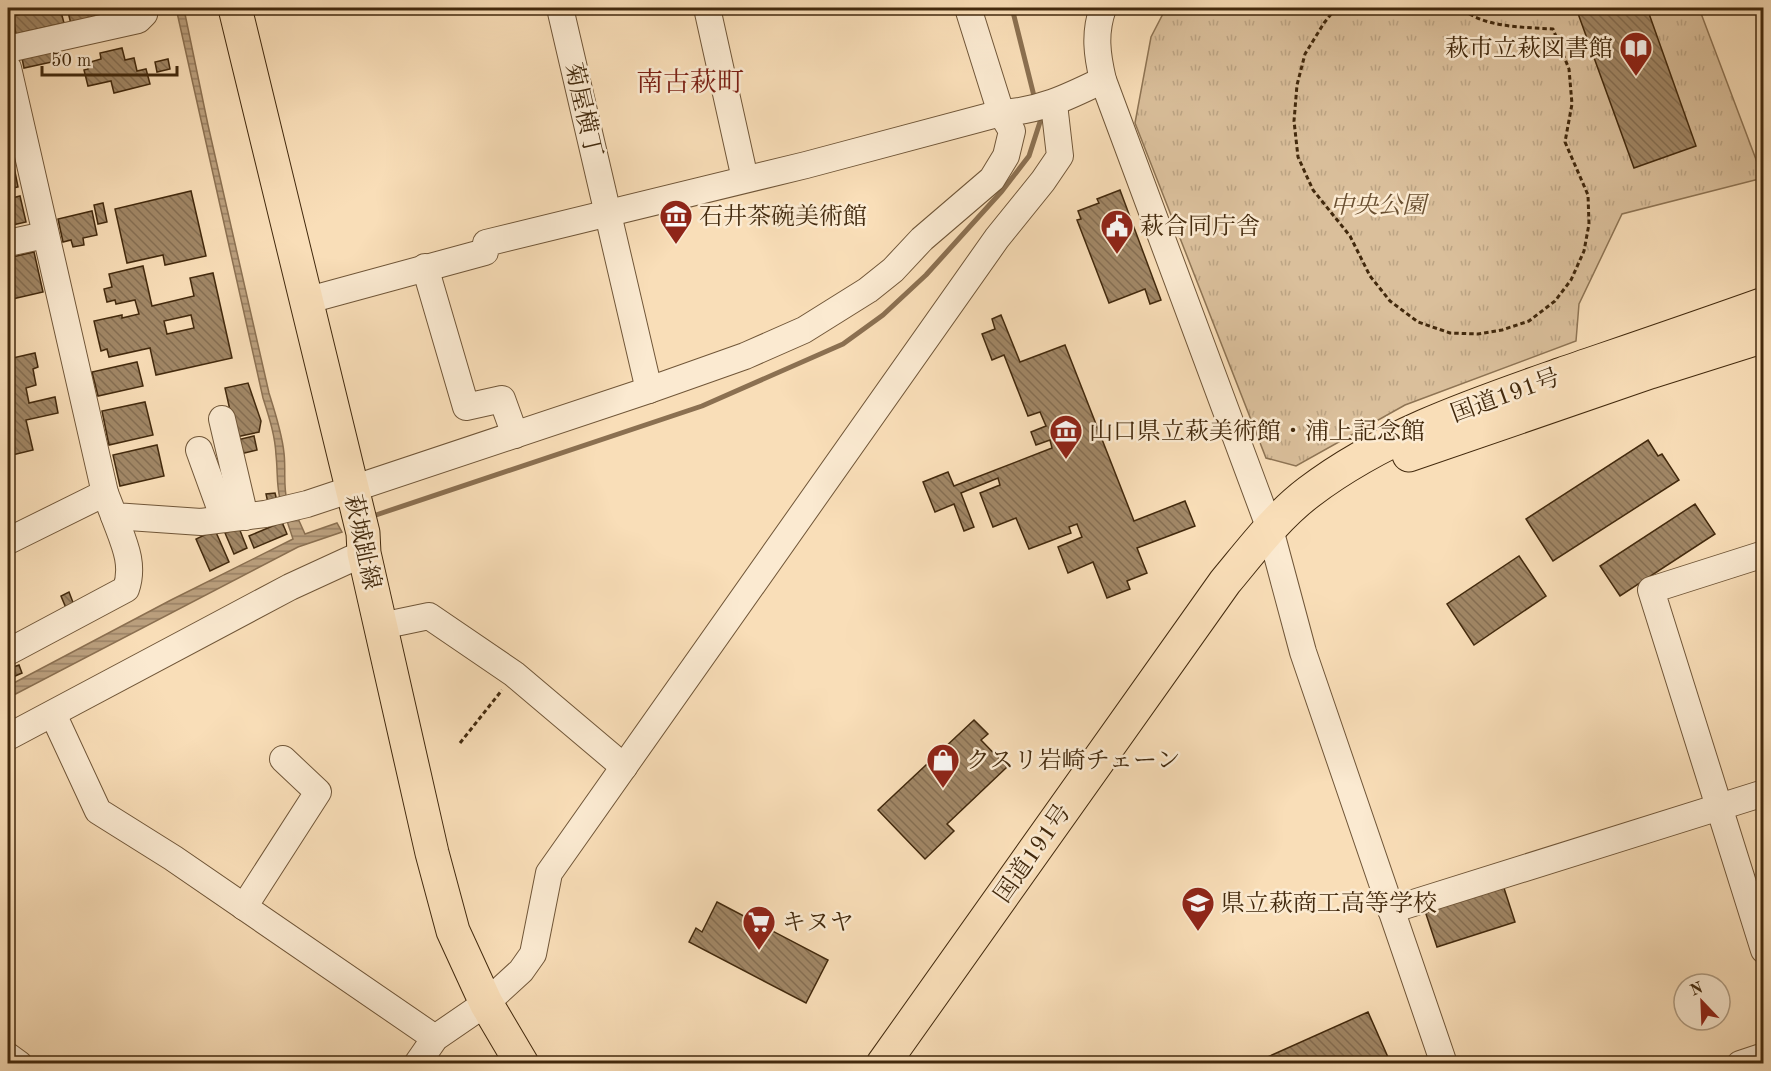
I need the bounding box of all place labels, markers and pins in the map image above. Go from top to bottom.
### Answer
library icon: 萩市立萩図書館 [1618,30,1654,77]
place label: 萩市立萩図書館 [1445,35,1613,62]
museum icon: 石井茶碗美術館 [658,198,694,245]
place label: 石井茶碗美術館 [699,203,867,230]
public building icon: 萩合同庁舎 [1099,208,1135,255]
place label: 萩合同庁舎 [1140,213,1260,240]
museum icon: 山口県立萩美術館・浦上記念館 [1048,413,1084,460]
place label: 山口県立萩美術館・浦上記念館 [1089,418,1425,445]
shop icon: クスリ岩崎チェーン [925,742,961,789]
place label: クスリ岩崎チェーン [966,747,1181,774]
school or university icon: 県立萩商工高等学校 [1180,885,1216,932]
place label: 県立萩商工高等学校 [1221,890,1437,917]
supermarket icon: キヌヤ [741,904,777,951]
place label: キヌヤ [782,911,854,936]

